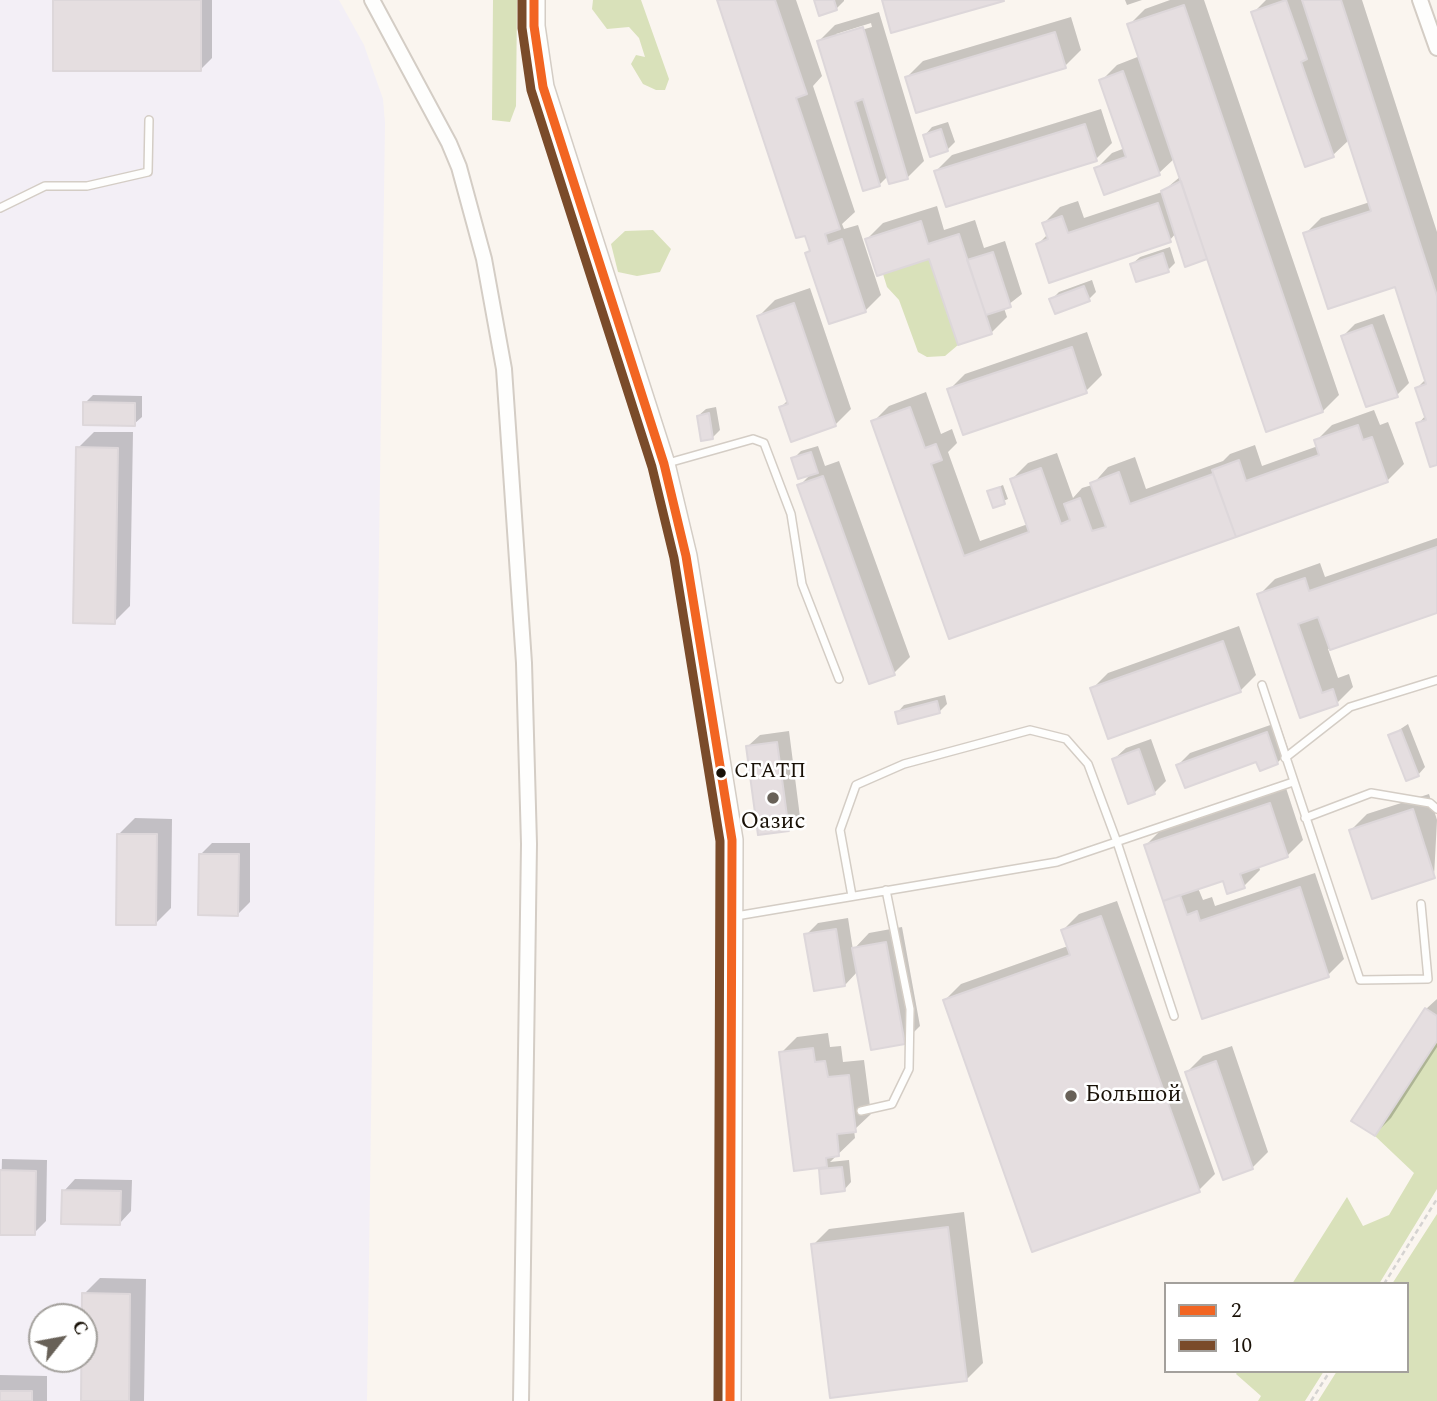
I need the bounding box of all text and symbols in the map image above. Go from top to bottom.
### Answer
place label: СГАТП [734,760,806,786]
marker: СГАТП [714,766,728,780]
marker: Оазис [765,790,781,806]
place label: Оазис [741,809,805,837]
place label: Большой [1085,1082,1181,1110]
marker: Большой [1063,1088,1079,1104]
legend [1164,1282,1409,1373]
text: 2 [1231,1295,1242,1327]
north arrow [28,1303,98,1373]
text: С [64,1315,96,1341]
text: 10 [1231,1330,1252,1362]

